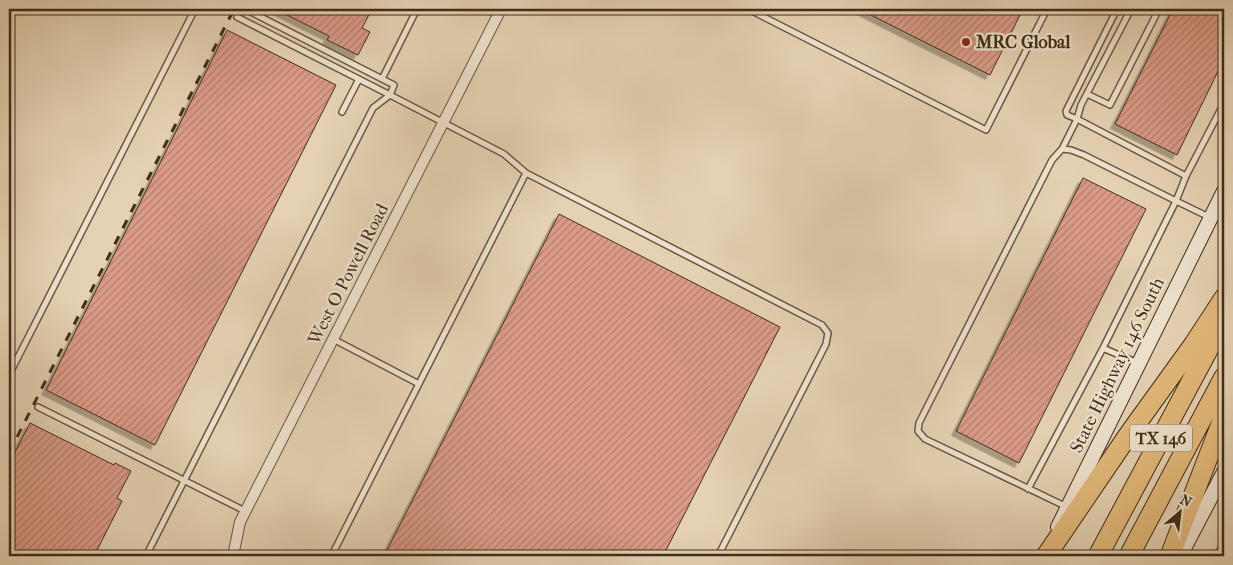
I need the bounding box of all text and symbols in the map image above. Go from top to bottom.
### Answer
place label: MRC Global [975,32,1071,53]
marker: MRC Global [960,36,972,48]
street label: West O Powell Road [303,200,393,349]
street label: State Highway 146 South [1066,274,1169,456]
road number: TX 146 [1130,424,1192,452]
north arrow [1156,488,1206,538]
text: N [1177,491,1195,511]

